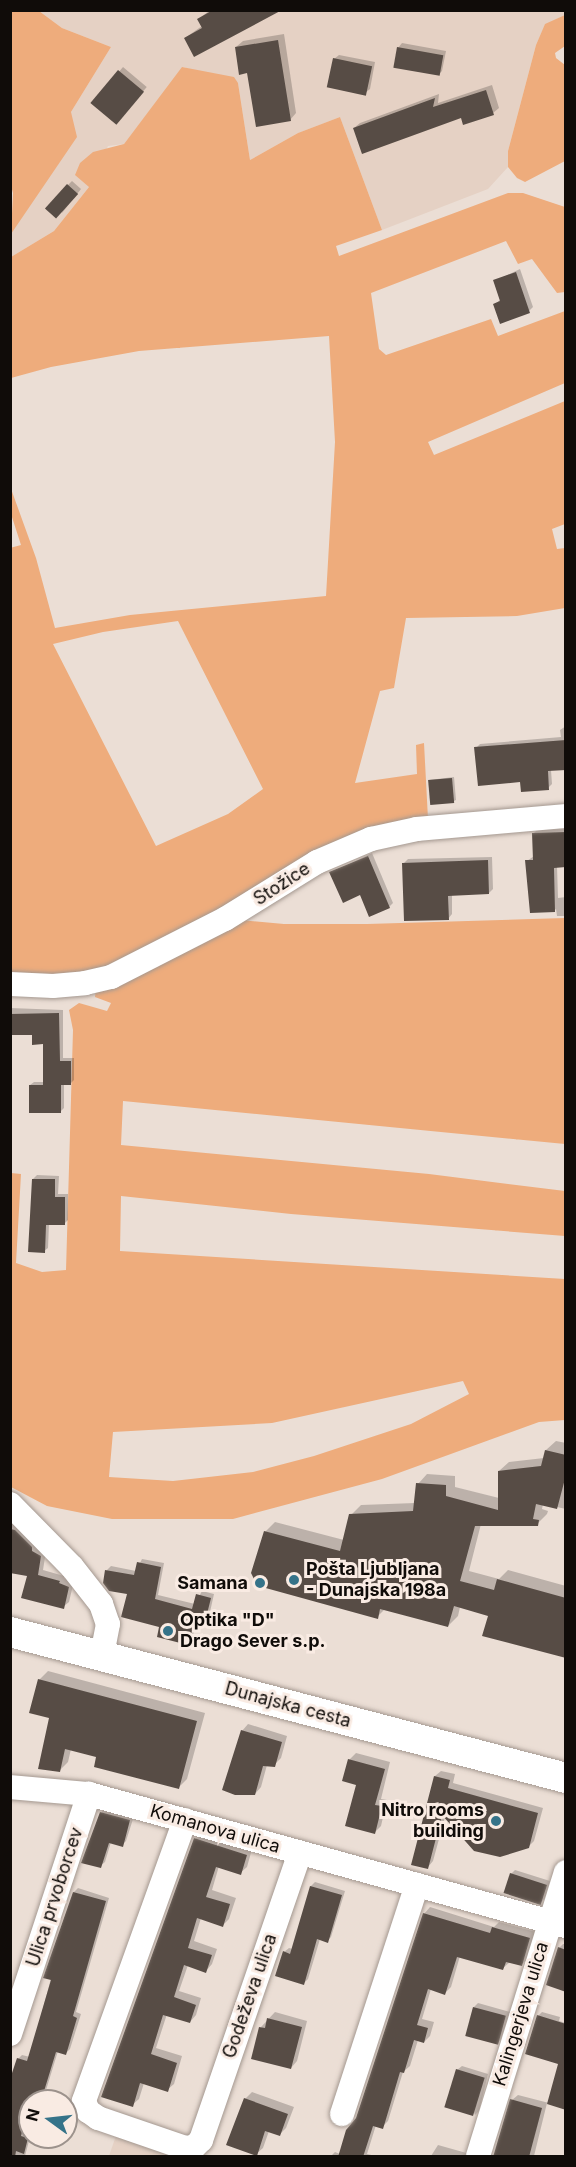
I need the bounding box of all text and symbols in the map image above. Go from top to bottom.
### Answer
street label: Stožice [250,858,314,910]
place label: Pošta Ljubljana - Dunajska 198a [306,1559,446,1602]
place label: Samana [177,1572,248,1594]
marker: Pošta Ljubljana - Dunajska 198a [287,1573,301,1587]
marker: Samana [253,1576,267,1590]
place label: Optika "D" Drago Sever s.p. [180,1610,326,1652]
marker: Optika "D" Drago Sever s.p. [161,1624,175,1638]
street label: Dunajska cesta [223,1678,353,1732]
street label: Komanova ulica [147,1800,283,1858]
place label: Nitro rooms building [381,1800,484,1842]
marker: Nitro rooms building [489,1814,503,1828]
street label: Ulica prvoborcev [22,1825,88,1969]
street label: Godeževa ulica [219,1931,281,2061]
street label: Kalingerjeva ulica [489,1939,553,2089]
north arrow [18,2089,78,2149]
text: N [21,2106,44,2123]

